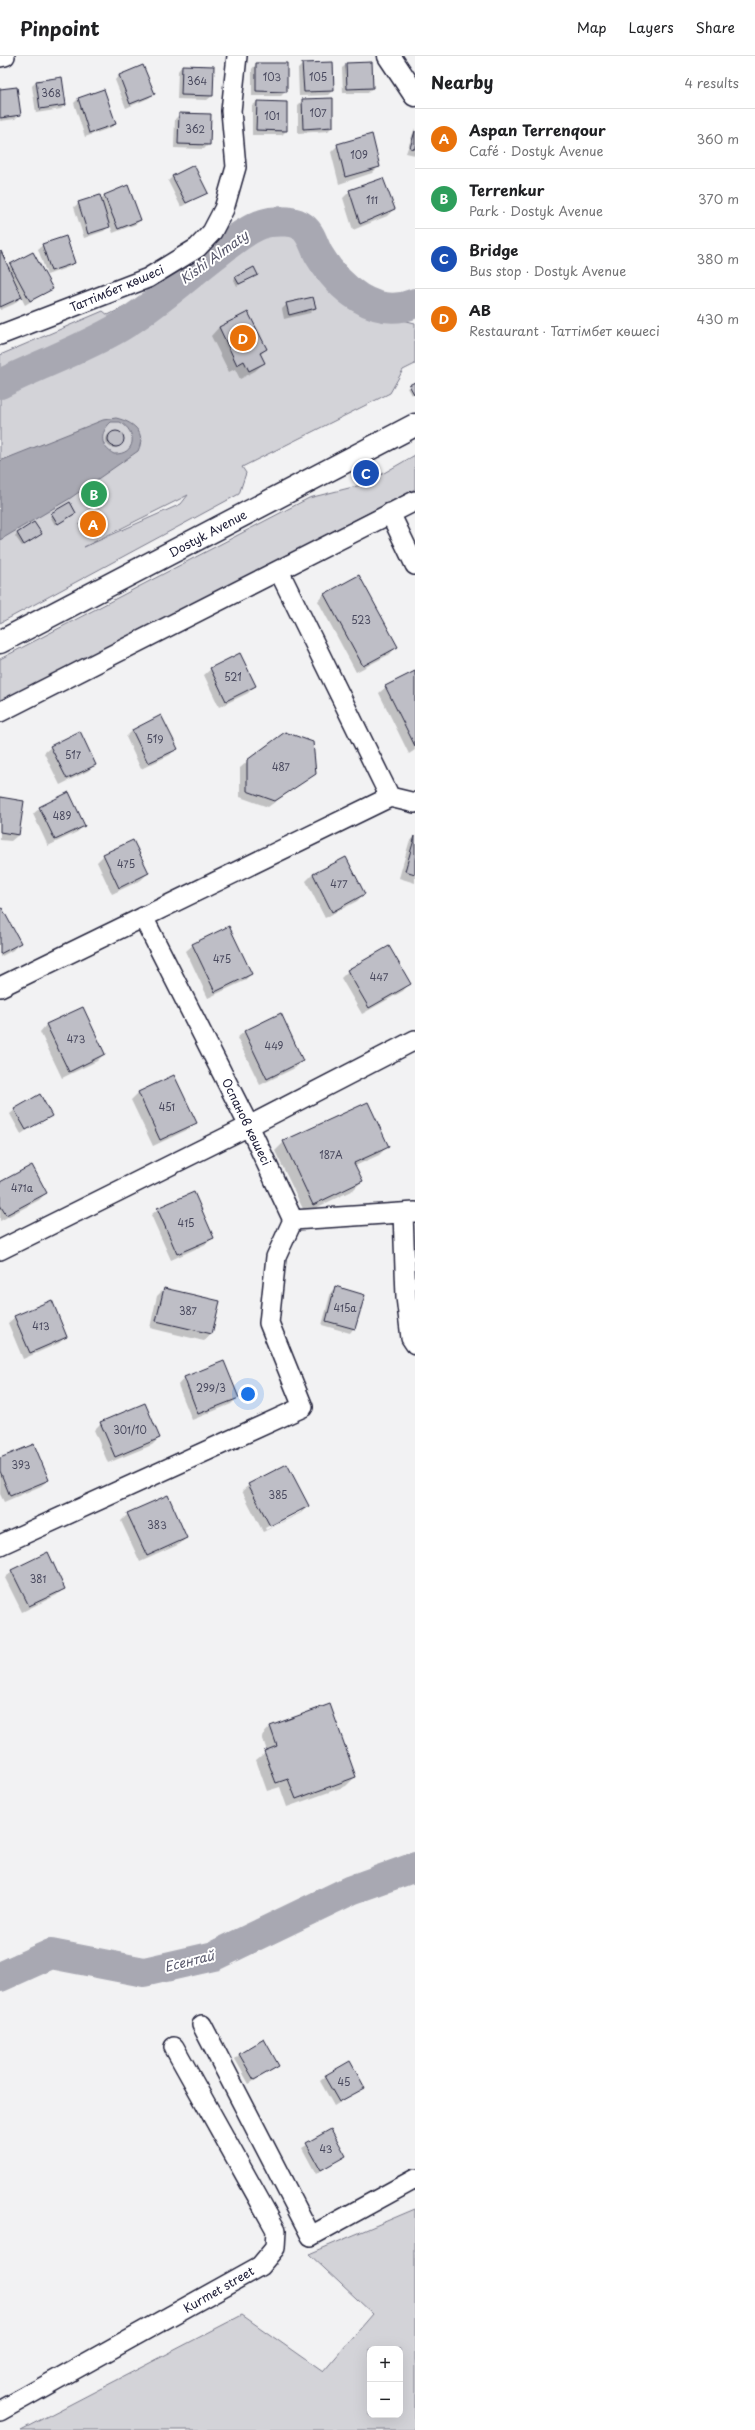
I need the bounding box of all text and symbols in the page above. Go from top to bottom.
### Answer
text: Pinpoint [20,14,100,42]
text: Map [577,17,607,38]
text: Layers [629,17,674,38]
text: Share [696,17,735,38]
house number: 103 [263,69,281,84]
house number: 105 [309,69,327,84]
text: Nearby [431,69,493,95]
house number: 364 [187,73,207,88]
text: 4 results [685,73,739,92]
house number: 368 [41,85,61,100]
house number: 107 [309,105,327,120]
house number: 101 [264,108,280,123]
text: Aspan Terrenqour [469,118,606,141]
house number: 362 [185,121,205,136]
text: A [439,129,449,148]
text: 360 m [696,129,739,148]
text: Café · Dostyk Avenue [469,141,604,160]
house number: 109 [350,147,368,162]
text: Terrenkur [469,178,545,201]
text: B [440,189,448,208]
text: 370 m [698,189,739,208]
house number: 111 [366,192,378,207]
text: Park · Dostyk Avenue [469,201,603,220]
water label: Kіshі Almaty [176,224,253,288]
text: Bridge [469,238,518,261]
text: C [439,249,449,268]
text: 380 m [696,249,739,268]
street label: Таттімбет көшесі [67,260,167,316]
text: Bus stop · Dostyk Avenue [469,261,626,280]
text: AB [469,298,491,321]
text: D [439,309,449,328]
text: 430 m [697,309,739,328]
text: Restaurant · Таттімбет көшесі [469,321,660,340]
pin: D [230,323,256,353]
pin: C [353,458,379,488]
pin: B [81,479,107,509]
street label: Dostyk Avenue [165,505,250,561]
pin: A [80,509,106,539]
house number: 523 [351,612,371,627]
house number: 521 [224,669,242,684]
house number: 519 [147,731,163,746]
house number: 517 [65,747,82,762]
house number: 487 [272,759,290,774]
house number: 489 [53,808,71,823]
house number: 475 [117,856,135,871]
house number: 477 [330,876,348,891]
house number: 475 [213,951,231,966]
house number: 447 [370,969,389,984]
house number: 473 [67,1031,85,1046]
house number: 449 [265,1038,284,1053]
street label: Оспанов көшесі [218,1075,276,1168]
house number: 451 [159,1099,175,1114]
house number: 187А [319,1147,343,1162]
house number: 471а [11,1180,34,1195]
house number: 415 [178,1215,194,1230]
house number: 415а [333,1300,357,1315]
house number: 387 [179,1303,197,1318]
house number: 413 [32,1318,50,1333]
house number: 299/3 [196,1380,226,1395]
your location [238,1384,258,1404]
house number: 301/10 [113,1422,147,1437]
house number: 393 [12,1457,31,1472]
house number: 385 [269,1487,287,1502]
house number: 383 [147,1517,167,1532]
house number: 381 [30,1571,46,1586]
water label: Есентай [162,1945,218,1976]
house number: 45 [338,2074,350,2089]
house number: 43 [320,2141,333,2156]
street label: Kurmet street [180,2261,257,2317]
map controls [367,2346,403,2418]
button: + [367,2346,403,2382]
button: − [367,2382,403,2418]

